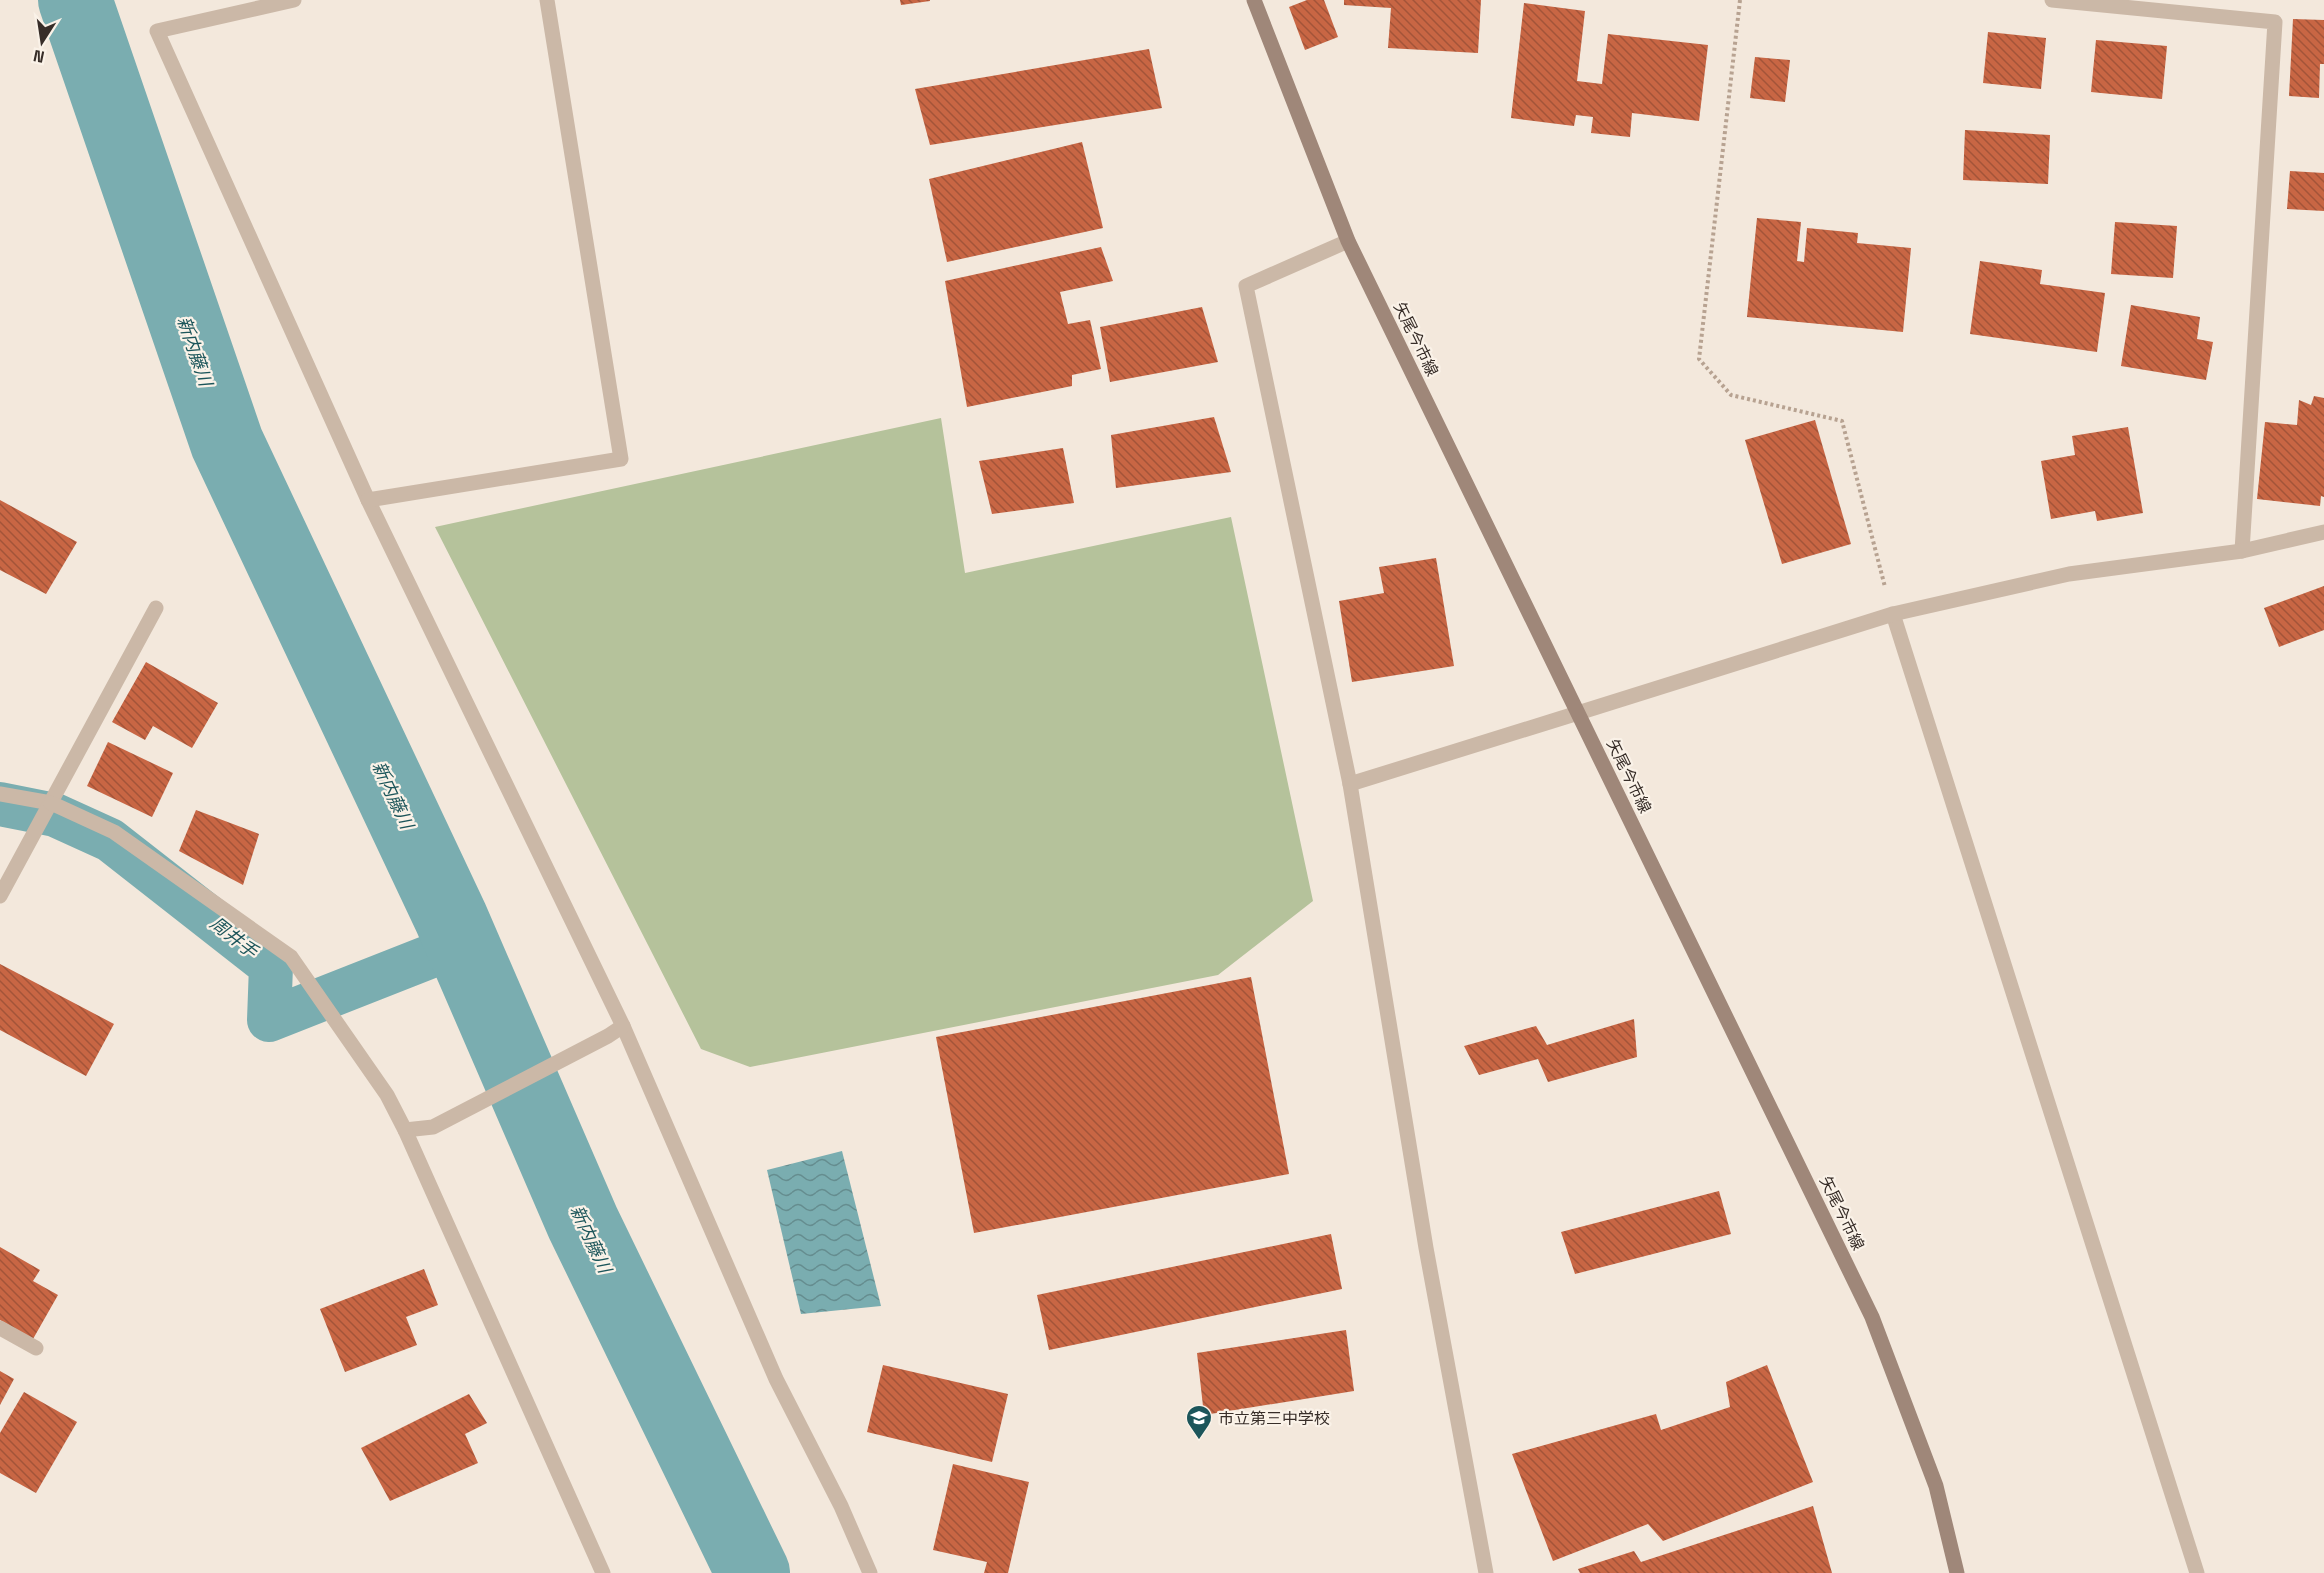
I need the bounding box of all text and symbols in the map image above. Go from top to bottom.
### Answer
north arrow [12,12,72,72]
text: N [32,45,46,68]
street label: 矢尾今市線 [1389,298,1443,380]
water label: 新内藤川 [172,313,218,391]
street label: 矢尾今市線 [1602,735,1656,817]
water label: 新内藤川 [367,758,419,834]
water label: 周井手 [206,911,263,963]
street label: 矢尾今市線 [1815,1172,1869,1254]
water label: 新内藤川 [565,1202,617,1278]
school or university icon: 市立第三中学校 [1184,1403,1214,1441]
place label: 市立第三中学校 [1218,1408,1330,1429]

